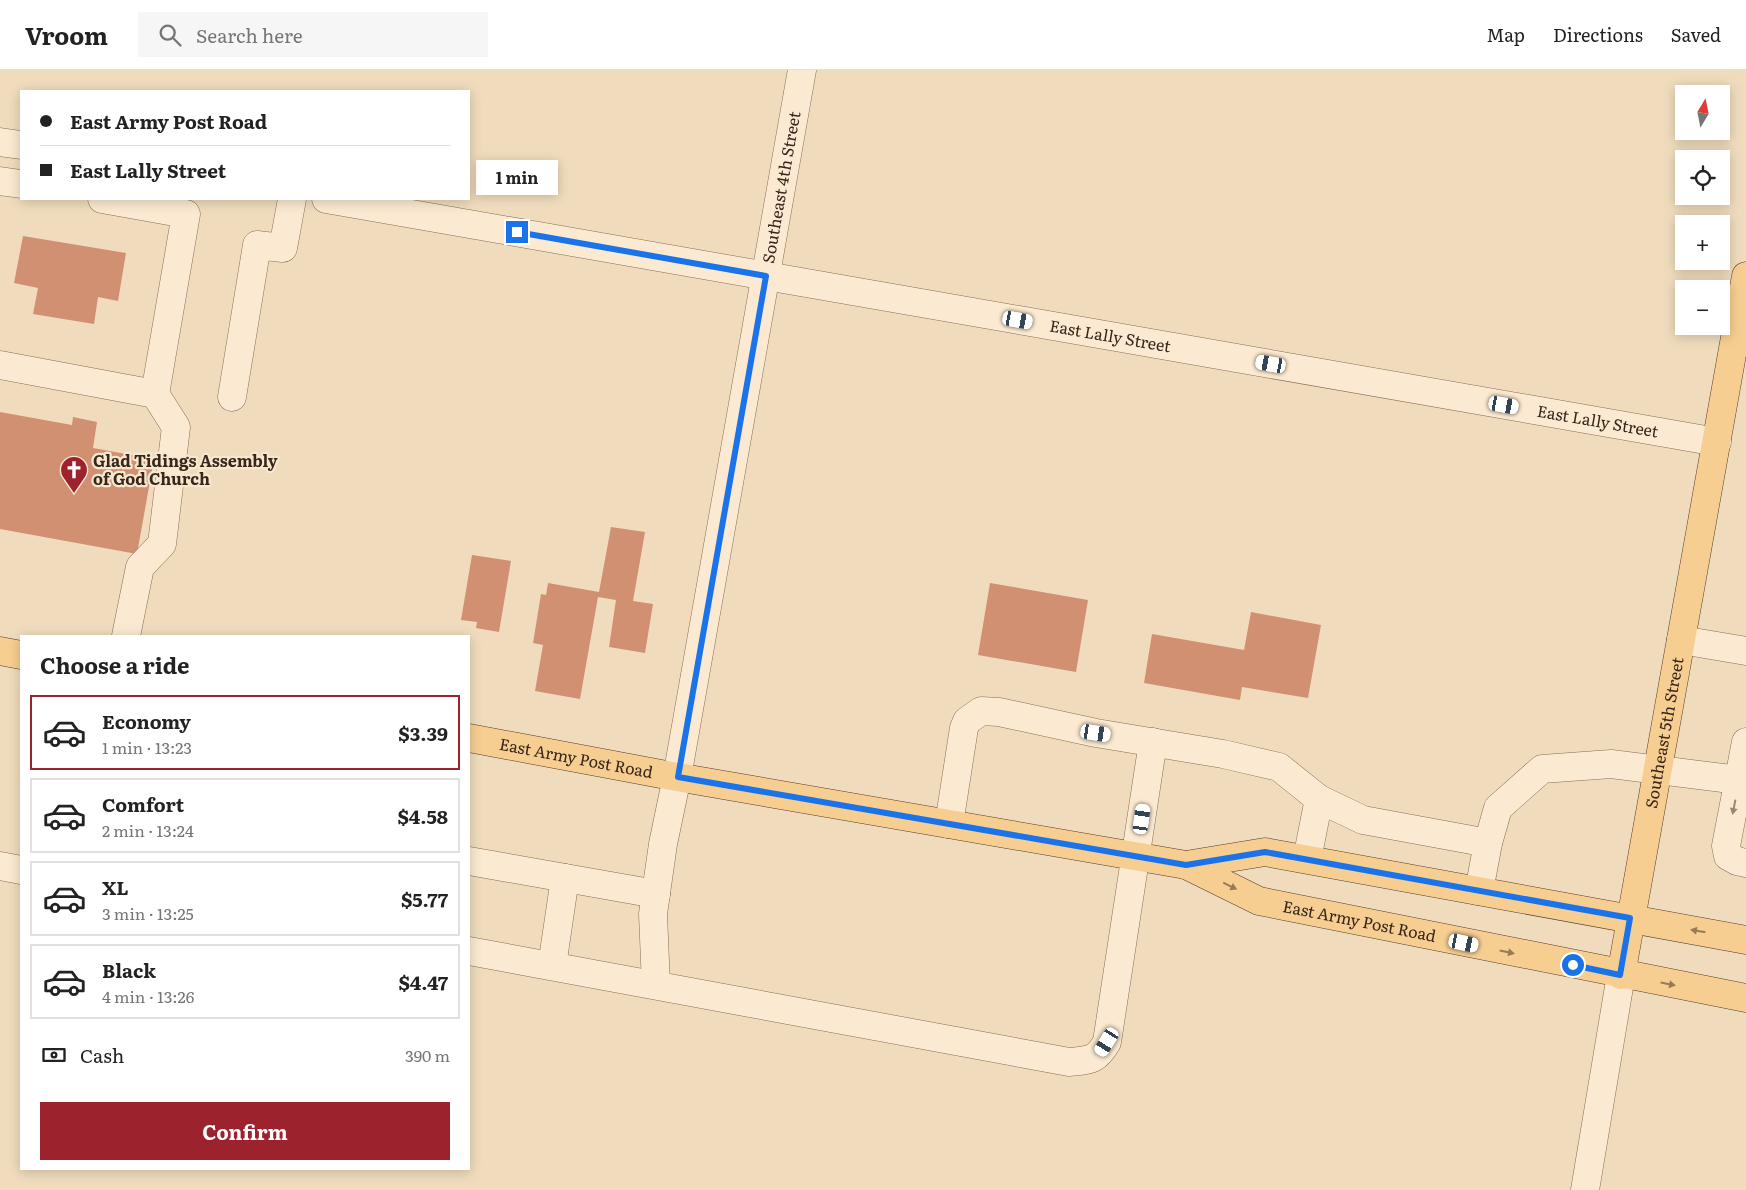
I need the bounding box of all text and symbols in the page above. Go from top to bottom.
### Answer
search box [138,12,488,57]
text: Vroom [25,17,108,52]
icon: search [156,21,184,49]
text: Search here [196,21,303,49]
text: Map [1487,21,1525,48]
text: Directions [1553,21,1643,48]
text: Saved [1671,21,1721,48]
north arrow [1675,85,1730,140]
map controls [1675,85,1730,335]
text: East Army Post Road [70,107,267,135]
street label: Southeast 4th Street [755,109,806,265]
button: locate [1675,150,1730,205]
text: East Lally Street [70,156,226,184]
callout: 1 min [476,160,558,194]
text: 1 min [496,165,538,189]
button: + [1675,215,1730,270]
route end [506,221,528,243]
button: − [1675,280,1730,335]
car [1001,310,1034,330]
street label: East Lally Street [1048,313,1173,357]
car [1254,354,1287,374]
car [1487,395,1520,415]
street label: East Lally Street [1535,398,1661,443]
place label: Glad Tidings Assembly of God Church [93,448,278,490]
church icon: Glad Tidings Assembly of God Church [59,455,89,494]
text: Choose a ride [40,648,189,681]
street label: Southeast 5th Street [1638,655,1689,810]
text: Economy [102,707,191,735]
icon: car [42,710,87,755]
text: $3.39 [398,719,448,747]
car [1080,723,1111,743]
street label: East Army Post Road [497,731,655,783]
text: 1 min · 13:23 [102,735,192,759]
text: Comfort [102,790,184,818]
icon: car [42,793,87,838]
one-way arrow [1730,799,1738,814]
text: $4.58 [397,802,448,830]
car [1132,803,1151,835]
text: 2 min · 13:24 [102,818,194,842]
text: XL [102,873,129,901]
icon: car [42,876,87,921]
one-way arrow [1223,883,1237,891]
text: $5.77 [401,885,448,913]
street label: East Army Post Road [1281,893,1439,947]
text: 3 min · 13:25 [102,901,194,925]
one-way arrow [1690,927,1706,935]
car [1447,933,1480,953]
one-way arrow [1499,948,1515,956]
route start [1562,954,1584,976]
text: Black [102,956,156,984]
icon: car [42,959,87,1004]
text: $4.47 [398,968,448,996]
one-way arrow [1661,980,1677,988]
text: 4 min · 13:26 [102,984,194,1008]
car [1092,1025,1121,1059]
icon: cash [40,1041,68,1069]
text: Cash [80,1041,124,1069]
text: 390 m [405,1043,450,1067]
button: Confirm [40,1102,450,1160]

